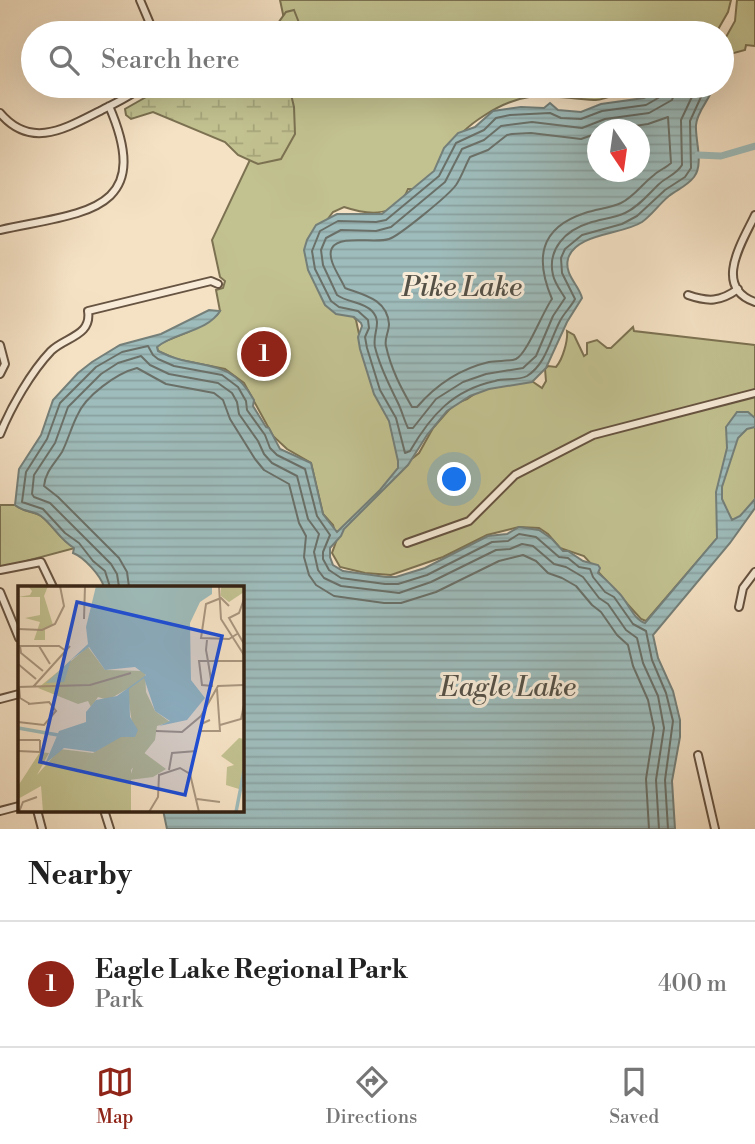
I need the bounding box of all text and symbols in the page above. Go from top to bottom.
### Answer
search box [21,21,734,98]
icon: search [45,41,83,79]
text: Search here [101,44,240,76]
north arrow [587,119,650,182]
water label: Pike Lake [401,270,522,305]
pin: 1 [241,328,287,380]
your location [437,462,471,496]
inset map [18,586,243,811]
water label: Eagle Lake [438,670,576,705]
text: Nearby [28,856,132,894]
text: Eagle Lake Regional Park [95,954,408,986]
text: 1 [45,970,57,998]
text: 400 m [658,970,727,998]
text: Park [95,986,143,1014]
tab: Map [96,1063,134,1129]
tab: Directions [326,1063,417,1129]
tab: Saved [609,1063,659,1129]

